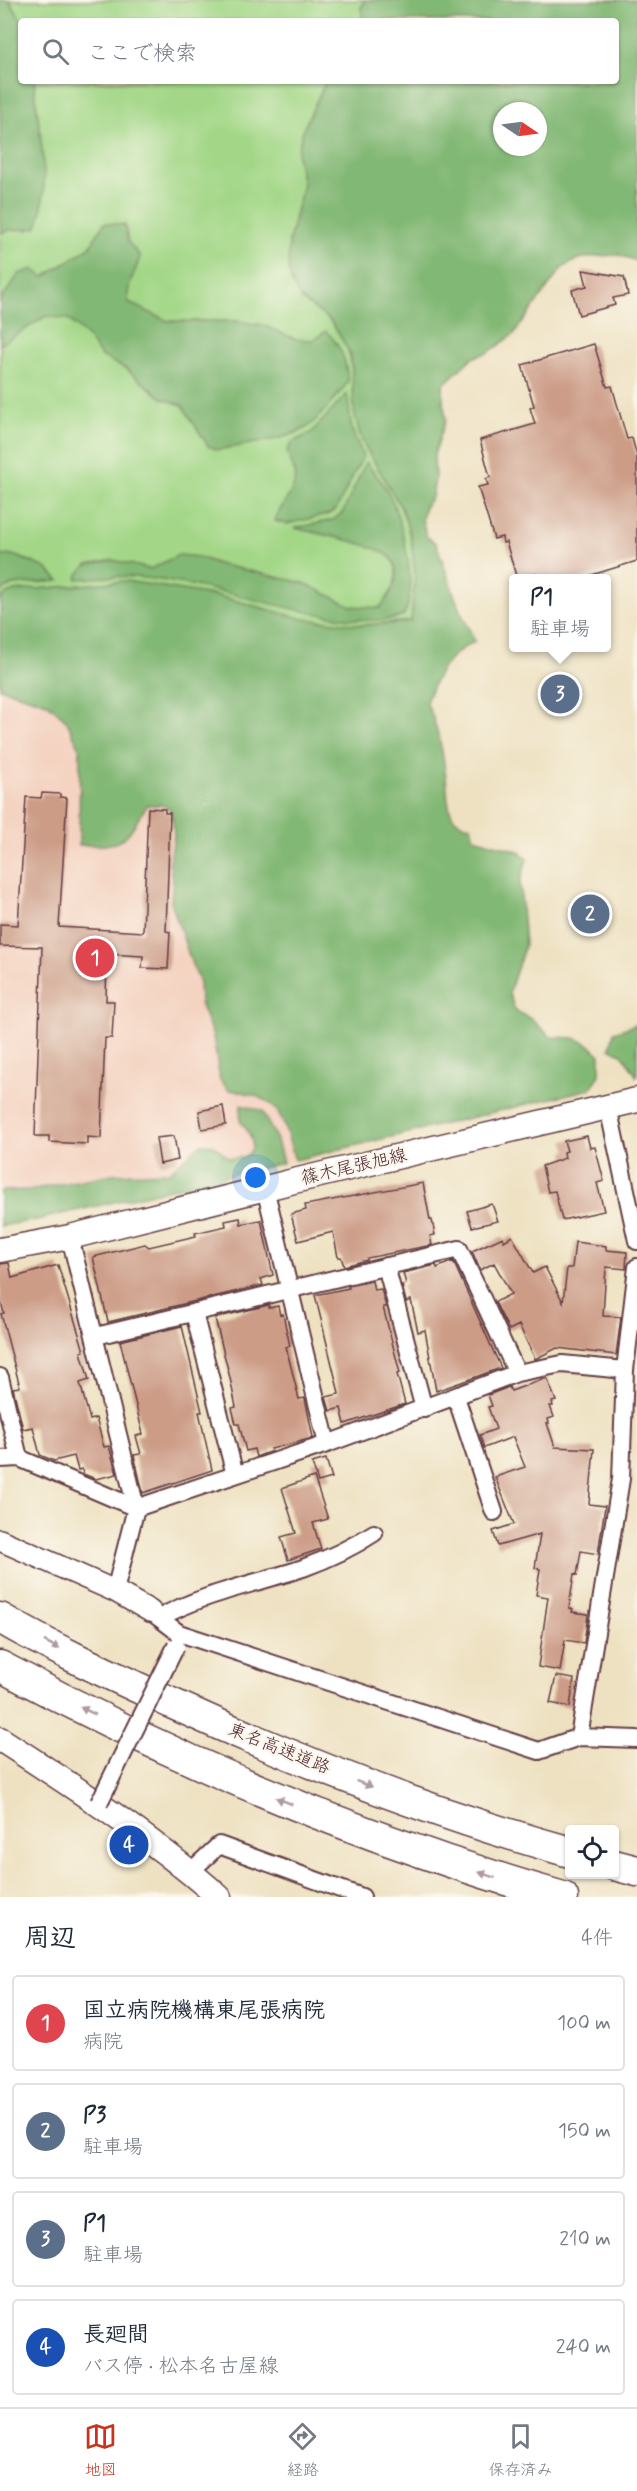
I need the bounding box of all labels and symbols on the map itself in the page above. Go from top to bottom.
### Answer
north arrow [493,102,547,156]
pin: 3 [540,672,580,716]
pin: 2 [570,892,610,936]
pin: 1 [76,936,115,980]
street label: 篠木尾張旭線 [299,1143,409,1191]
your location [241,1163,270,1192]
one-way arrow [44,1640,61,1650]
one-way arrow [79,1706,96,1716]
street label: 東名高速道路 [224,1718,334,1780]
one-way arrow [355,1779,373,1789]
one-way arrow [275,1796,293,1805]
pin: 4 [110,1822,148,1868]
one-way arrow [478,1869,496,1879]

